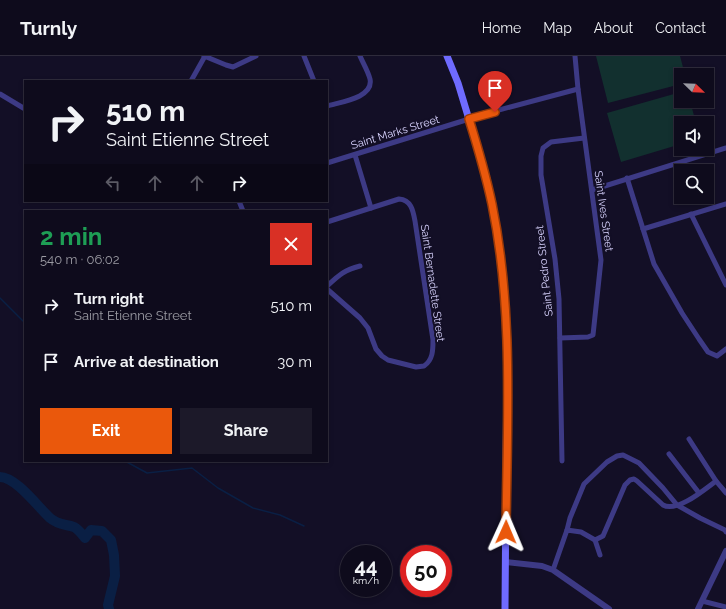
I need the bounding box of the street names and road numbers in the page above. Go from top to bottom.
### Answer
street label: Saint Marks Street [349,113,441,152]
street label: Saint Ives Street [591,170,616,253]
street label: Saint Bernadette Street [418,224,447,343]
street label: Saint Pedro Street [533,224,556,317]

